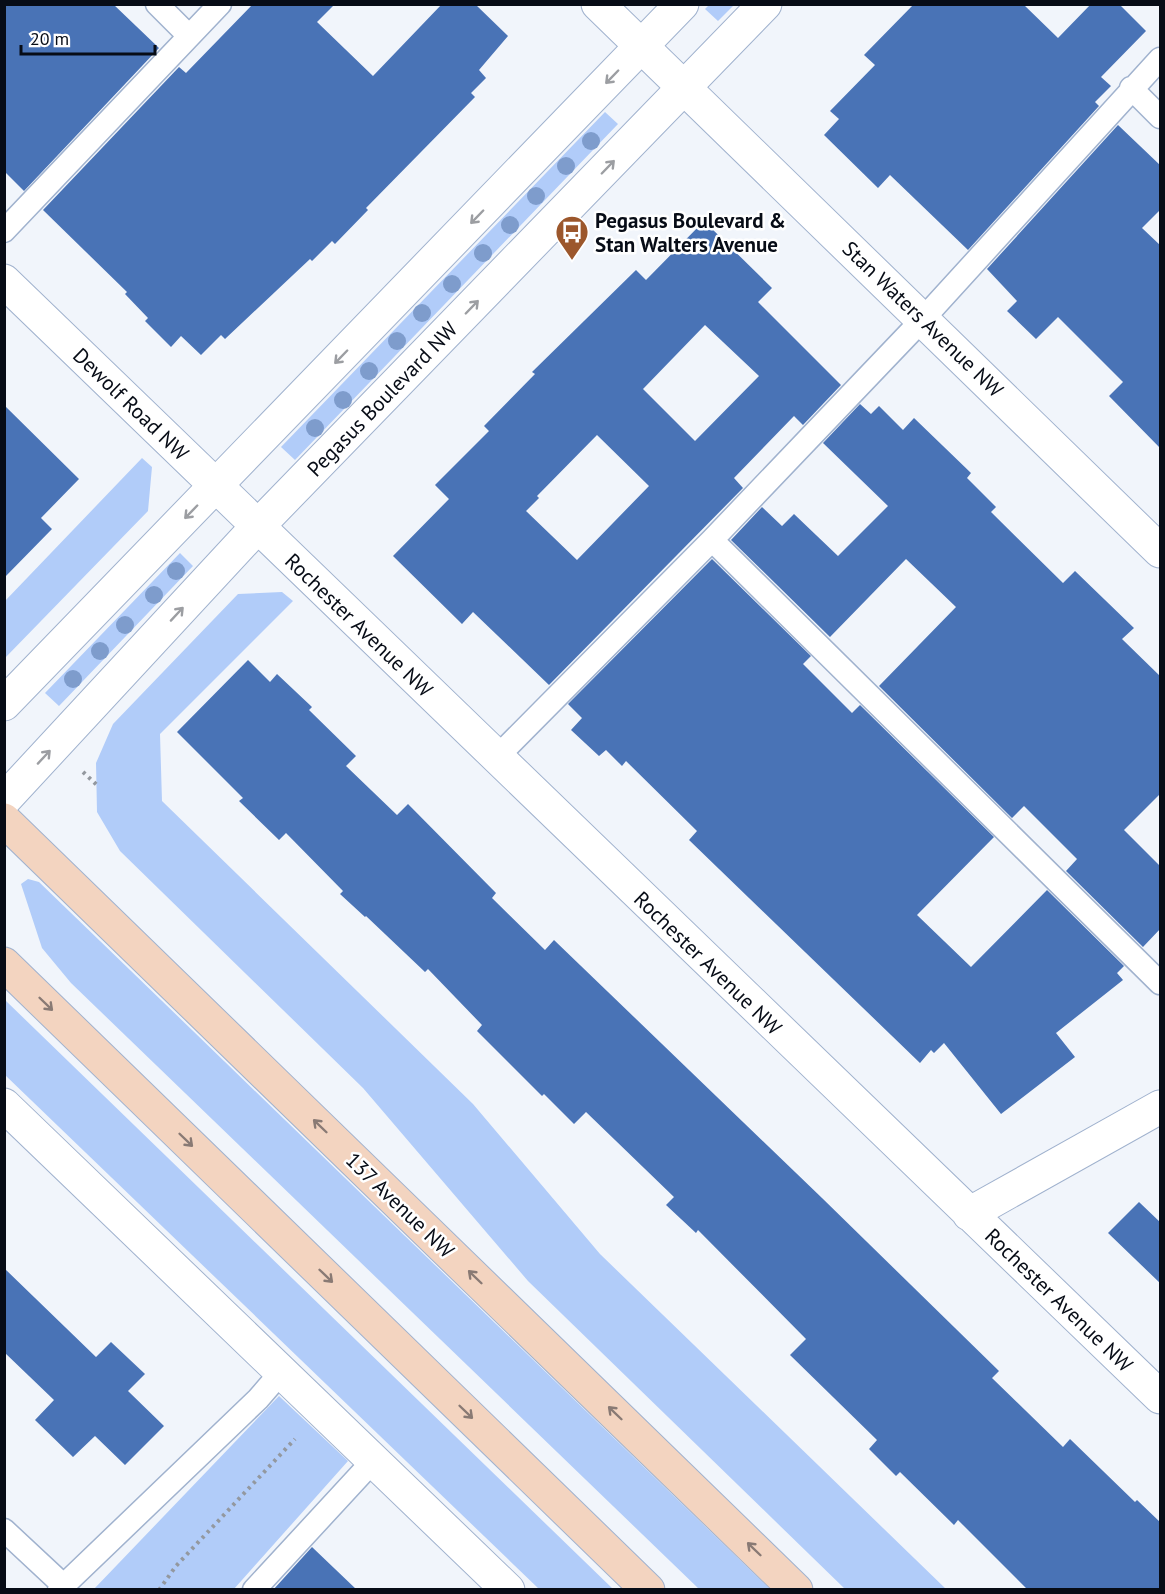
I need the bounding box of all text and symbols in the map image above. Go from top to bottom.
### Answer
scale bar [21,18,154,56]
text: 20 m [30,27,69,50]
one-way arrow [605,69,619,84]
one-way arrow [601,159,615,174]
place label: Pegasus Boulevard & Stan Walters Avenue [595,207,786,258]
one-way arrow [469,209,484,224]
bus stop icon: Pegasus Boulevard & Stan Walters Avenue [554,214,590,261]
street label: Stan Waters Avenue NW [837,235,1010,403]
one-way arrow [465,299,479,314]
street label: Pegasus Boulevard NW [301,315,463,482]
street label: Dewolf Road NW [67,342,195,466]
one-way arrow [334,349,348,364]
one-way arrow [184,505,198,520]
street label: Rochester Avenue NW [279,547,439,703]
one-way arrow [170,606,184,621]
one-way arrow [37,749,51,764]
street label: Rochester Avenue NW [628,885,788,1041]
one-way arrow [39,997,54,1012]
one-way arrow [312,1119,327,1134]
one-way arrow [179,1133,194,1148]
street label: 137 Avenue NW [340,1146,460,1264]
street label: Rochester Avenue NW [979,1222,1139,1378]
one-way arrow [319,1269,334,1284]
one-way arrow [467,1270,482,1284]
one-way arrow [458,1405,473,1420]
one-way arrow [607,1405,622,1420]
one-way arrow [747,1541,762,1556]

